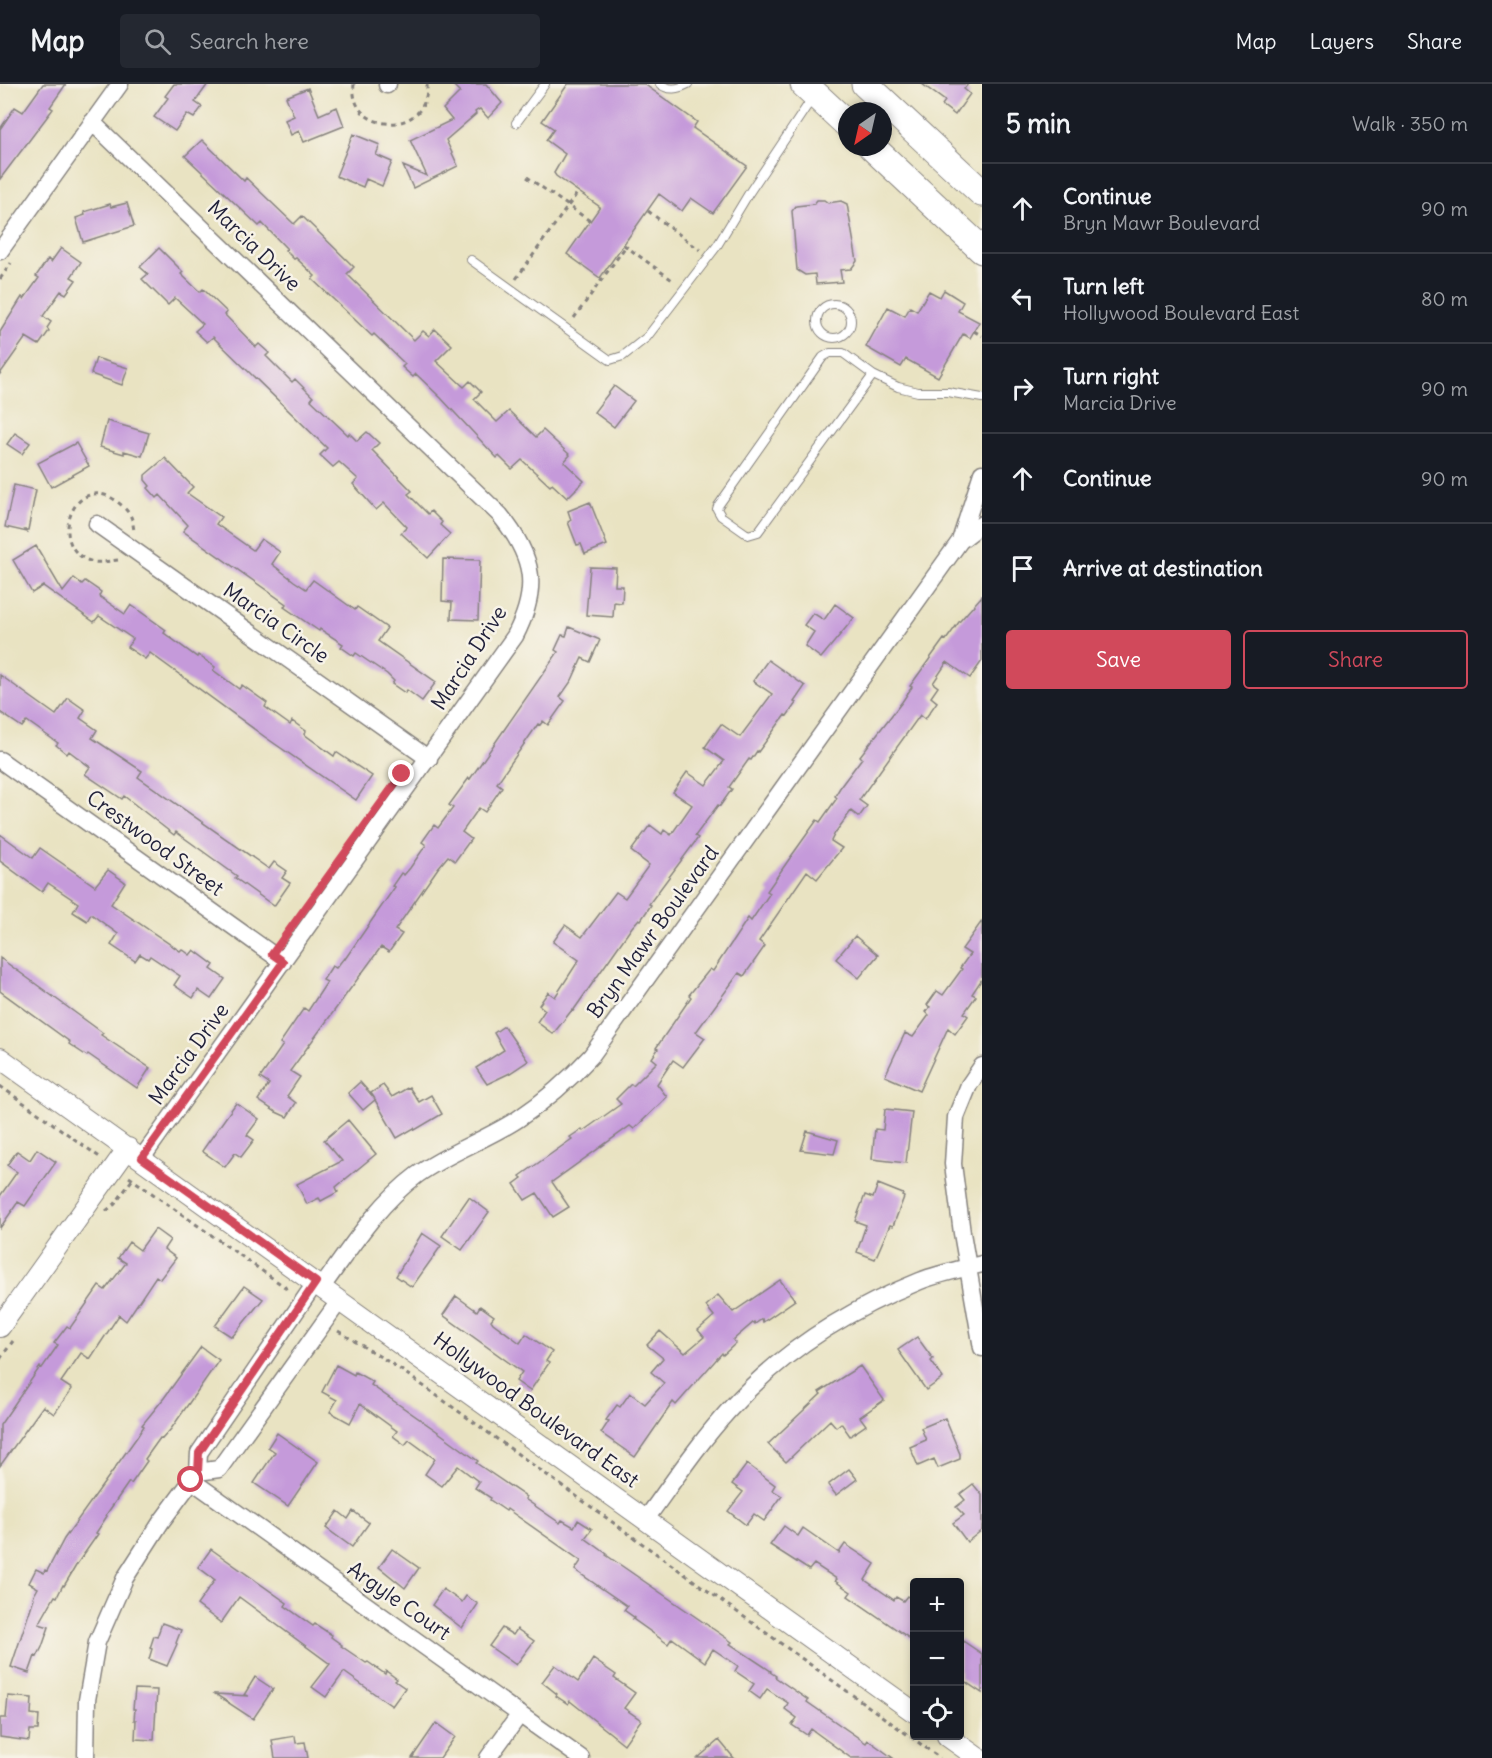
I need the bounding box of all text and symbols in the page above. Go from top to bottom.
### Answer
search box [120,14,540,68]
text: Map [30,23,84,59]
icon: search [141,25,174,58]
text: Search here [189,27,309,55]
text: Map [1236,28,1276,55]
text: Layers [1309,28,1374,55]
text: Share [1407,28,1462,55]
north arrow [838,102,892,156]
text: 5 min [1006,107,1071,140]
text: Walk · 350 m [1352,111,1468,136]
text: Continue [1063,182,1152,210]
icon: ahead [1006,192,1039,225]
street label: Marcia Drive [202,194,307,297]
text: 90 m [1421,196,1468,221]
text: Bryn Mawr Boulevard [1063,210,1260,235]
text: Turn left [1063,272,1144,300]
icon: left [1006,282,1039,315]
text: 80 m [1421,286,1468,311]
text: Hollywood Boulevard East [1063,300,1299,325]
text: Turn right [1063,362,1159,390]
icon: right [1006,372,1039,405]
text: 90 m [1421,376,1468,401]
text: Marcia Drive [1063,390,1177,415]
icon: ahead [1006,462,1039,495]
text: Continue [1063,464,1152,492]
text: 90 m [1421,466,1468,491]
icon: arrive [1006,552,1039,585]
text: Arrive at destination [1063,554,1263,582]
street label: Marcia Circle [218,576,335,669]
street label: Marcia Drive [425,600,512,715]
button: Save [1006,630,1231,689]
button: Share [1243,630,1468,689]
route end [388,760,414,786]
street label: Crestwood Street [81,784,229,901]
street label: Bryn Mawr Boulevard [581,840,724,1023]
street label: Marcia Drive [143,998,235,1110]
street label: Hollywood Boulevard East [428,1326,645,1493]
route start [177,1466,203,1492]
street label: Argyle Court [342,1555,456,1646]
map controls [910,1578,964,1740]
button: + [910,1578,964,1632]
button: − [910,1632,964,1686]
button: locate [910,1686,964,1740]

